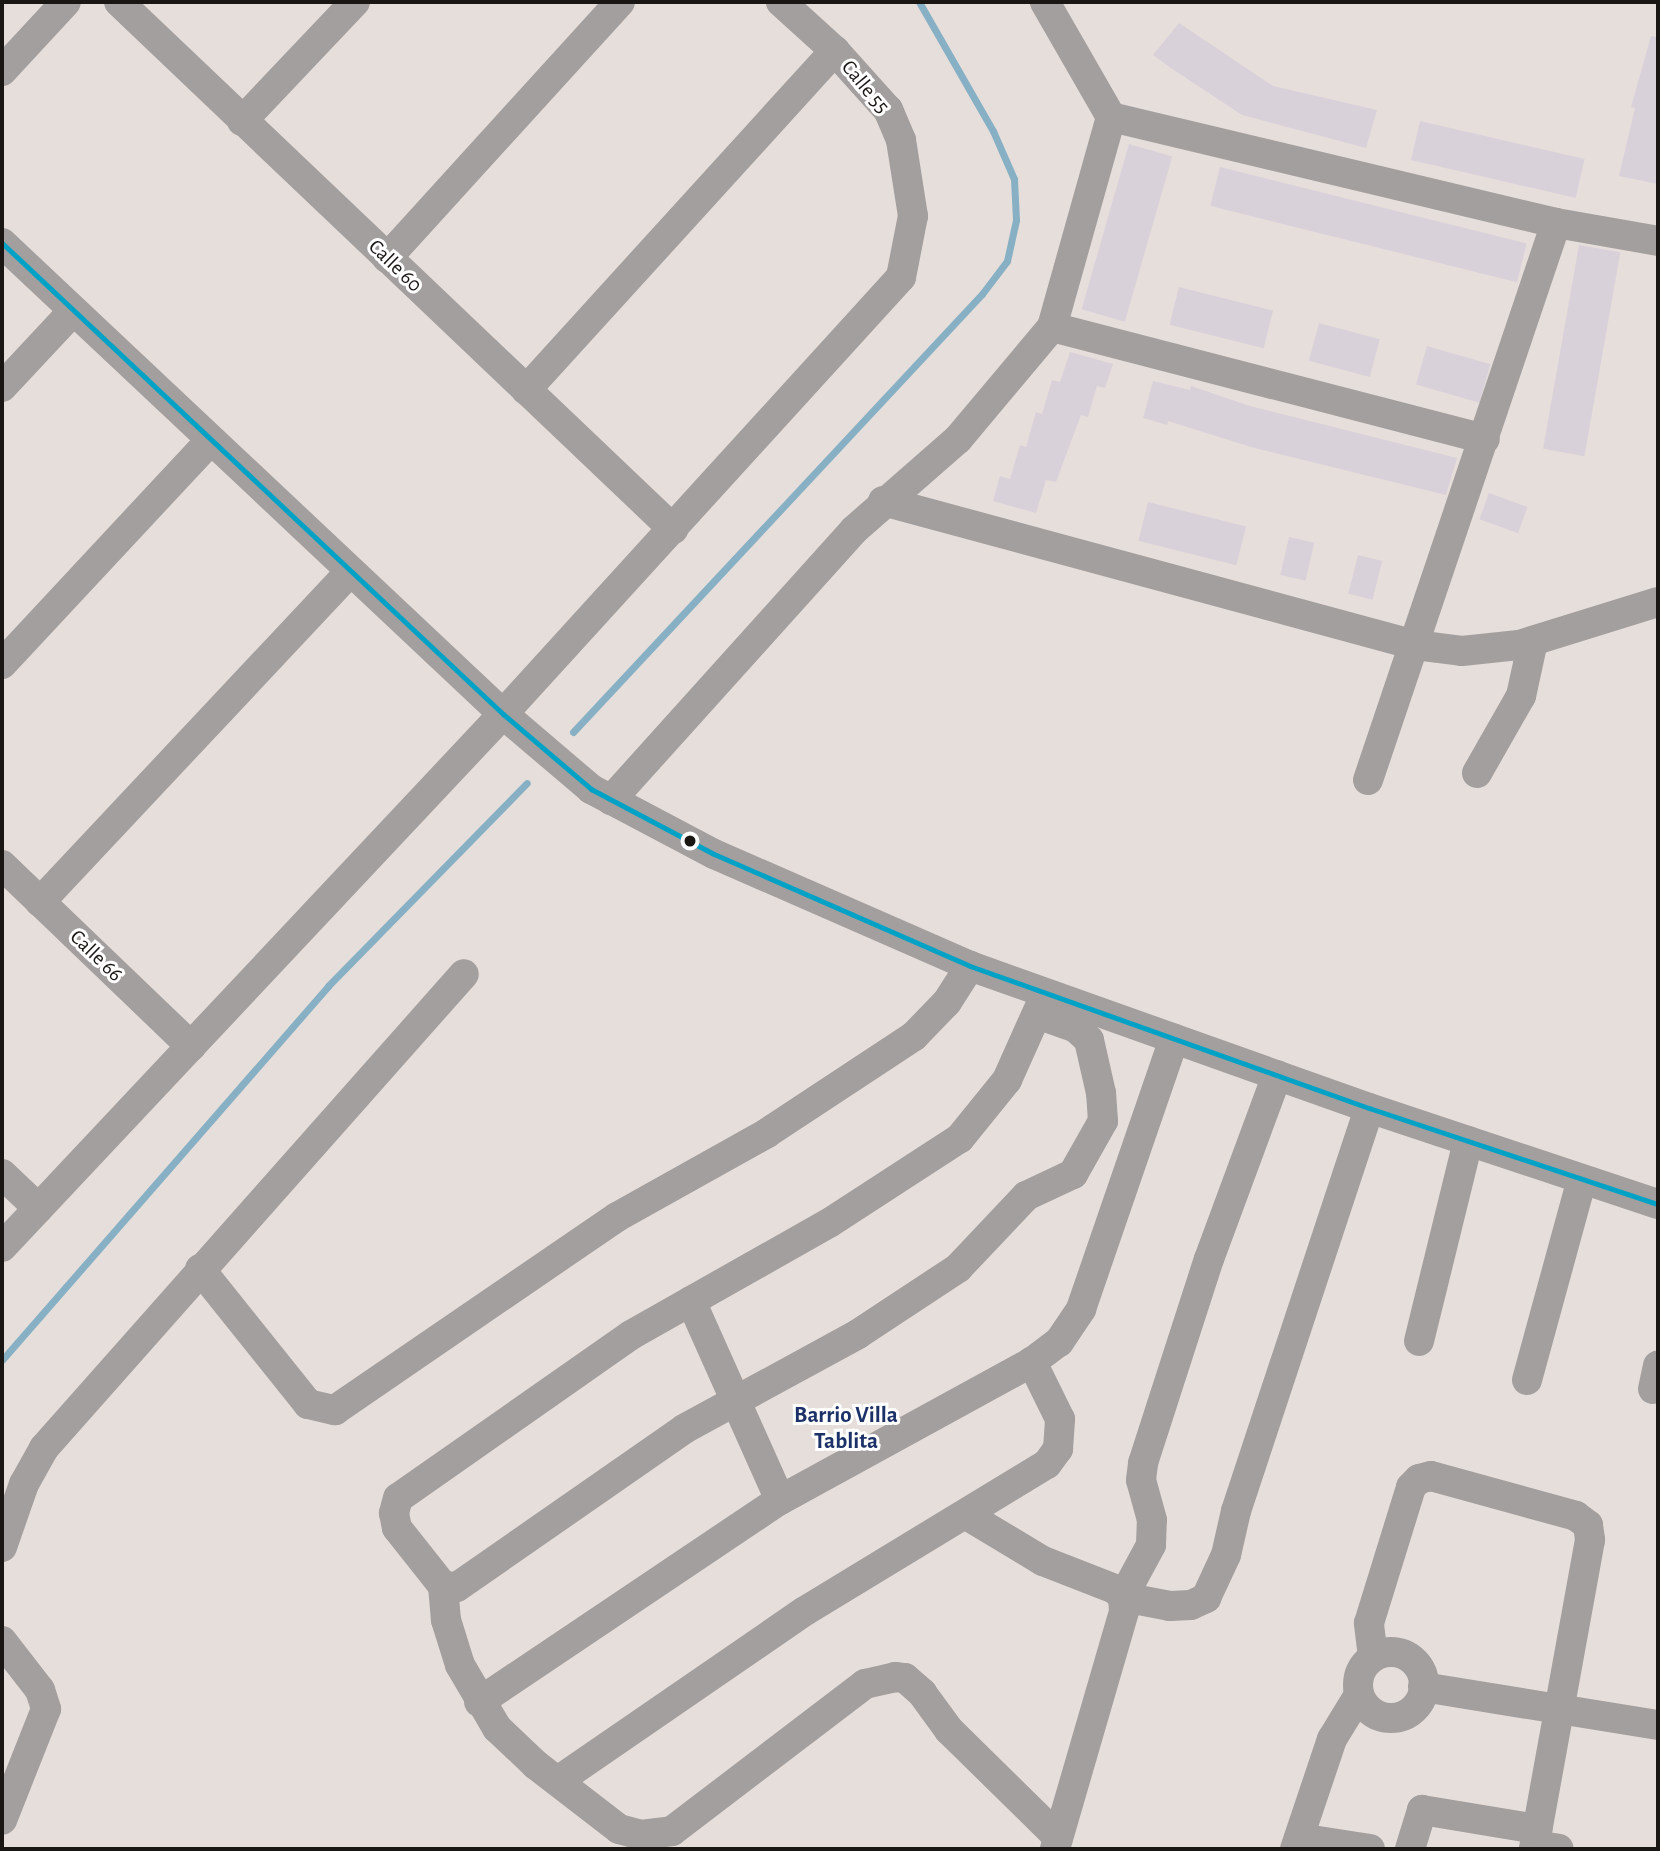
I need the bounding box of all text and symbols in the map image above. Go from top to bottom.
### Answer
street label: Calle 55 [836,55,894,119]
street label: Calle 60 [363,234,427,298]
unlabelled marker [683,834,697,848]
street label: Calle 66 [64,925,128,987]
district label: Barrio Villa Tablita [794,1402,898,1456]

